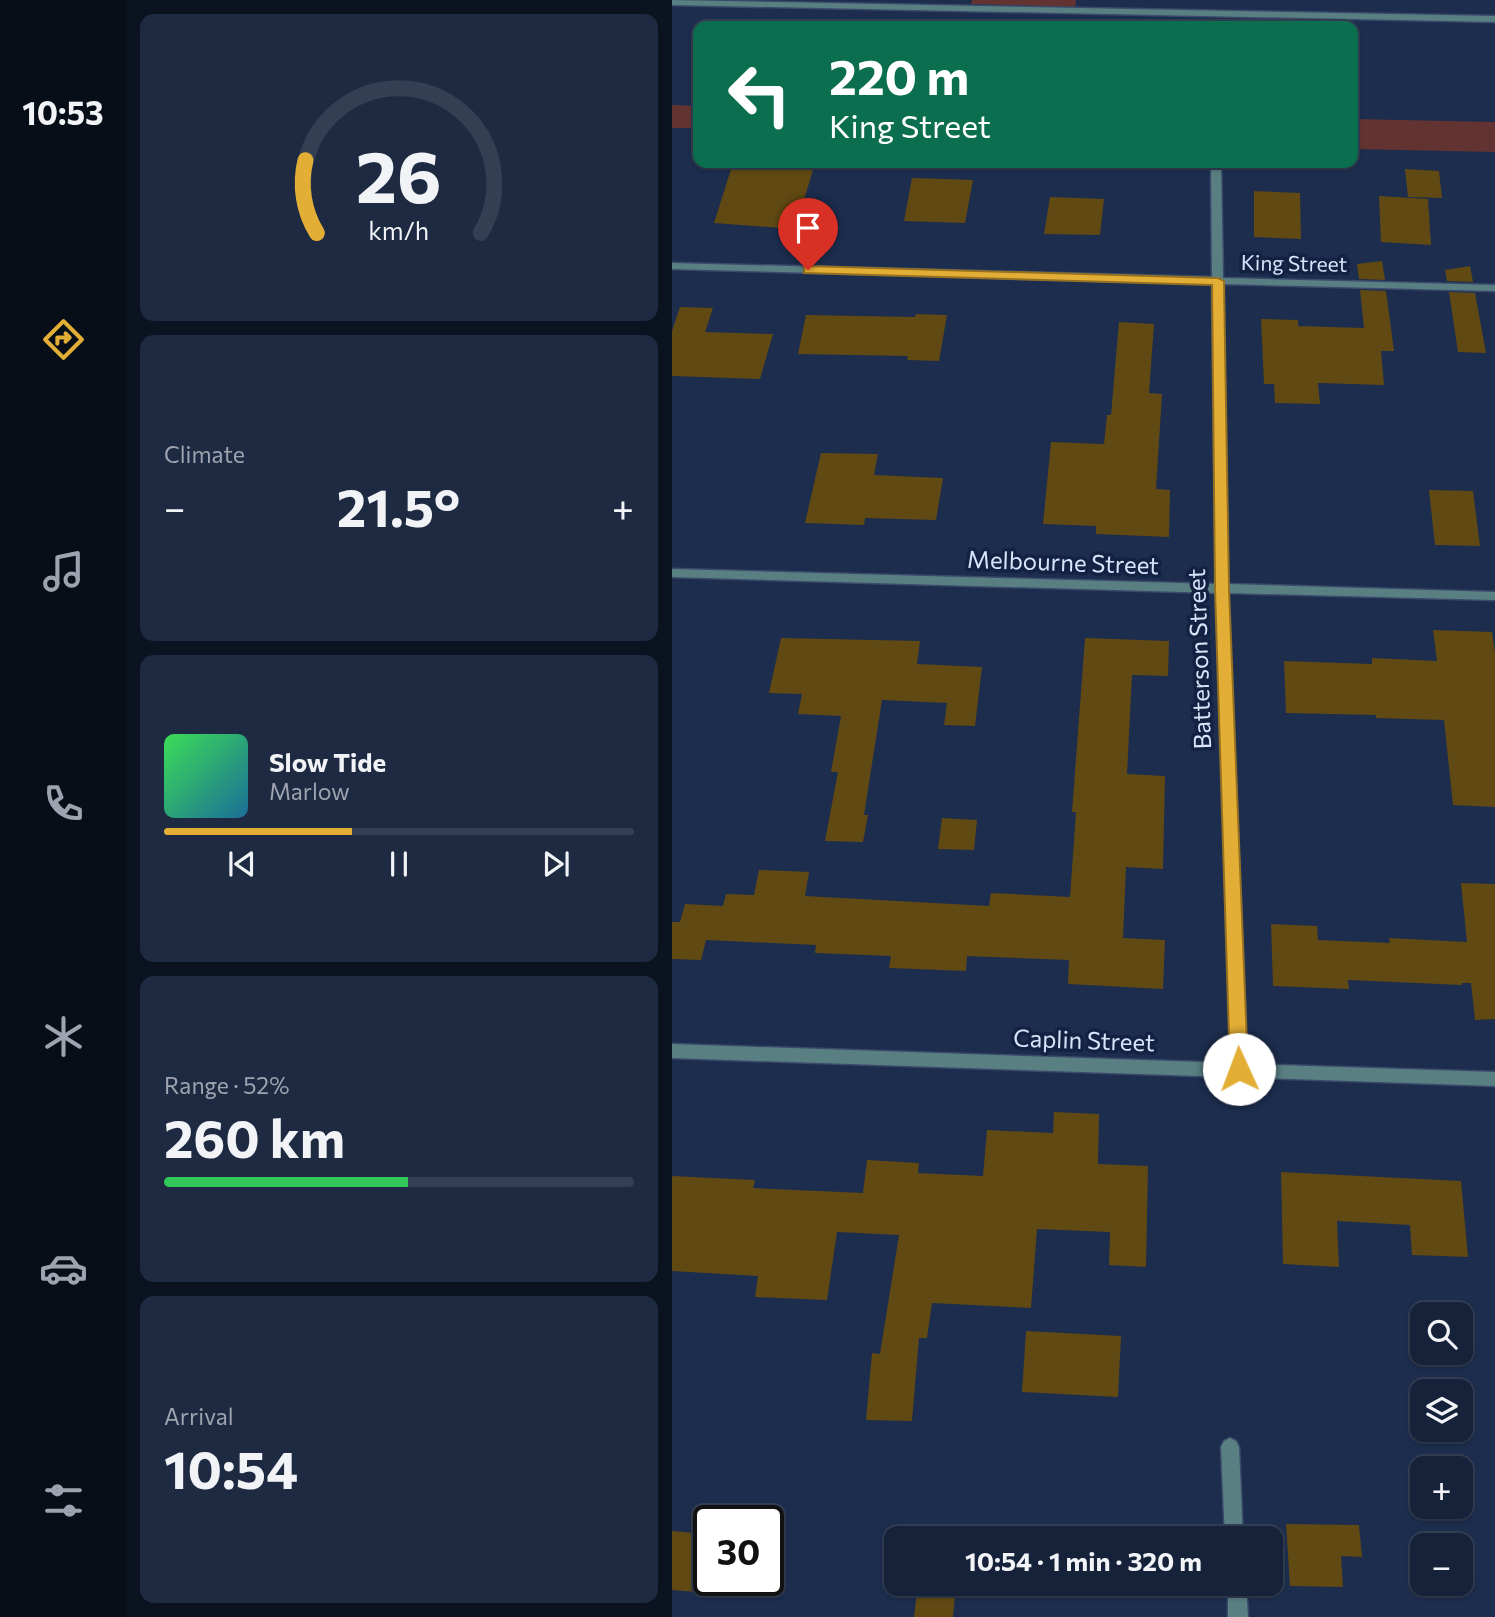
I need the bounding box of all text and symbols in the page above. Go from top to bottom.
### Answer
text: 220 m [829,45,969,105]
icon: left [714,49,805,140]
text: 10:53 [22,92,104,132]
text: King Street [829,105,991,145]
text: 26 [356,130,442,219]
pin [778,198,838,270]
icon: arrive [789,209,827,247]
text: km/h [369,215,429,245]
street label: King Street [1241,249,1347,276]
icon: directions [39,315,88,364]
text: Climate [164,440,245,468]
text: 21.5° [337,474,460,538]
text: − [164,483,186,530]
text: + [612,483,634,530]
street label: Melbourne Street [967,544,1160,579]
icon: music [39,547,88,596]
street label: Batterson Street [1181,568,1216,750]
text: Slow Tide [269,746,386,777]
text: Marlow [269,777,350,805]
icon: phone [39,779,88,828]
icon: previous [223,845,261,883]
icon: pause [380,845,418,883]
icon: next [537,845,575,883]
icon: climate [39,1012,88,1061]
street label: Caplin Street [1013,1023,1155,1056]
position arrow [1202,1032,1276,1106]
text: Range · 52% [164,1071,289,1099]
text: 260 km [164,1105,345,1169]
icon: car [39,1244,88,1293]
map controls [1410,1302,1473,1596]
button: search [1410,1302,1473,1365]
button: layers [1410,1379,1473,1442]
text: Arrival [164,1402,234,1430]
text: 10:54 [164,1436,298,1500]
button: + [1410,1456,1473,1519]
icon: filters [39,1476,88,1525]
speed limit sign: 30 [693,1505,784,1596]
button: − [1410,1533,1473,1596]
text: 10:54 · 1 min · 320 m [965,1545,1202,1576]

